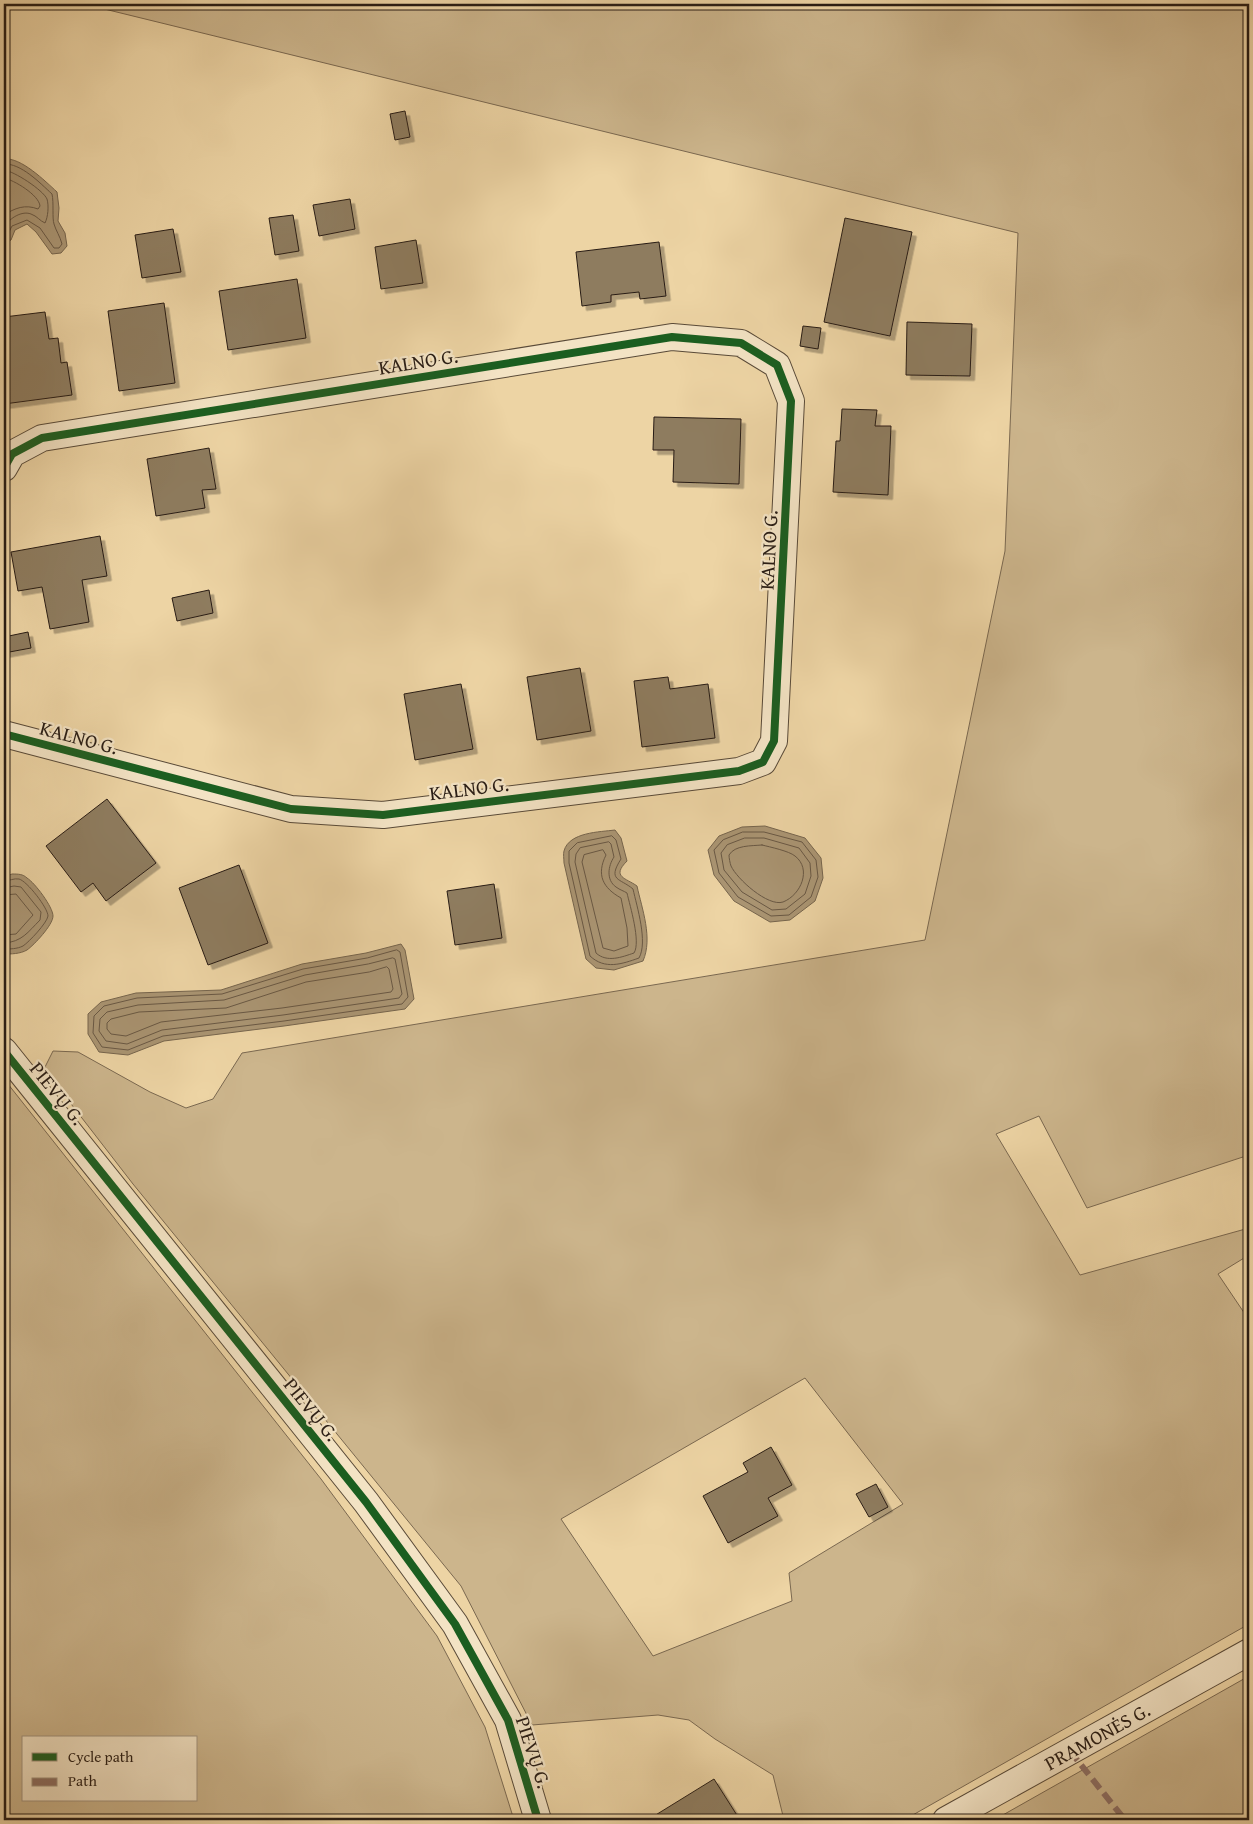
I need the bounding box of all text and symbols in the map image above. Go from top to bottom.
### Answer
street label: KALNO G. [376,340,460,382]
street label: KALNO G. [751,509,785,591]
street label: KALNO G. [37,713,121,761]
street label: KALNO G. [428,769,510,807]
street label: PIEVŲ G. [23,1055,93,1131]
street label: PIEVŲ G. [277,1371,347,1447]
street label: PRAMONĖS G. [1039,1695,1155,1777]
street label: PIEVŲ G. [509,1712,559,1792]
legend [22,1736,198,1802]
text: Cycle path [68,1746,134,1767]
text: Path [68,1770,97,1791]

